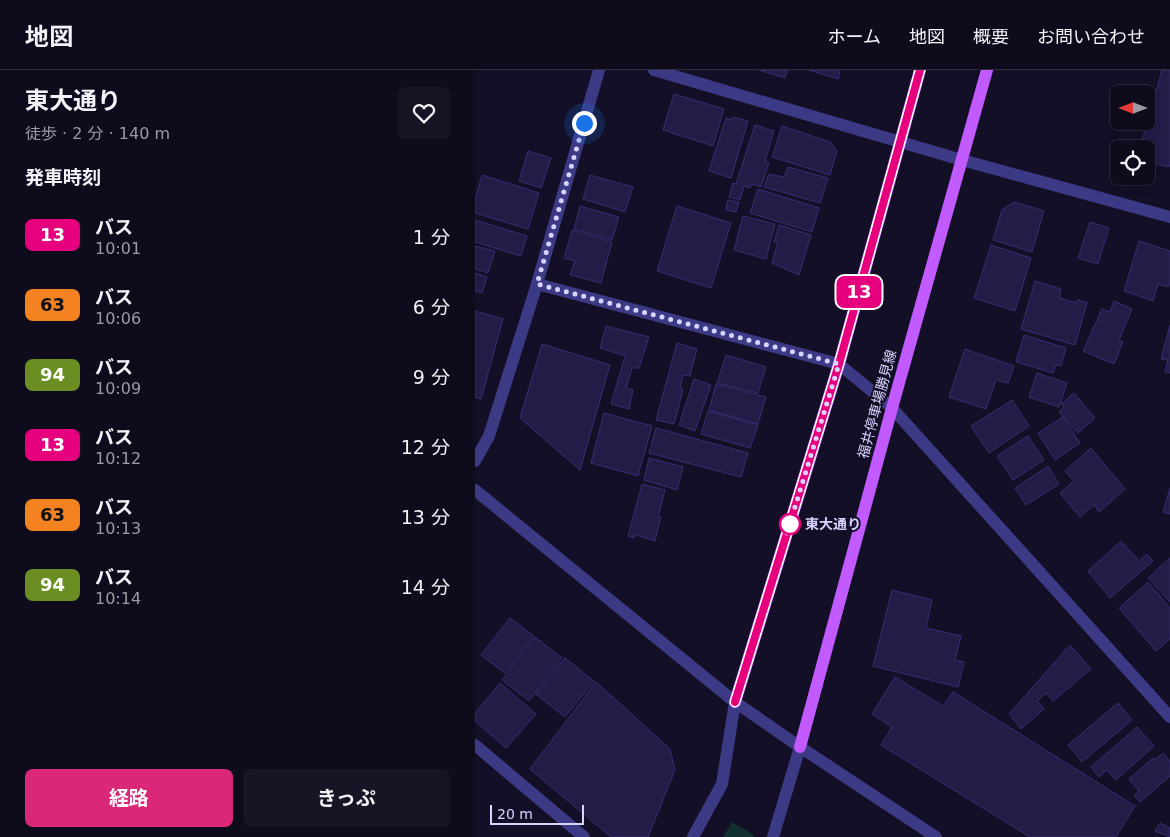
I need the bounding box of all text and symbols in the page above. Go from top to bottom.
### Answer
text: 地図 [25,23,73,51]
text: ホーム [828,26,881,47]
text: 地図 [909,26,945,47]
text: 概要 [973,26,1009,47]
text: お問い合わせ [1037,26,1145,47]
north arrow [1110,85,1155,130]
map controls [1110,85,1155,185]
text: 東大通り [25,87,121,115]
button: heart [398,87,450,139]
your location [572,111,597,136]
text: 徒歩 · 2 分 · 140 m [25,124,170,143]
button: locate [1110,140,1155,185]
text: 発車時刻 [25,166,101,188]
text: バス [95,216,133,238]
text: 13 [40,224,65,245]
text: 1 分 [413,226,450,248]
text: 10:01 [95,239,141,258]
line badge: 13 [837,276,881,308]
text: 13 [846,281,872,302]
text: バス [95,286,133,308]
text: 63 [40,294,65,315]
text: 6 分 [413,296,450,318]
text: 10:06 [95,309,141,328]
street label: 福井停車場勝見線 [855,348,899,460]
text: バス [95,356,133,378]
text: 94 [40,364,65,385]
text: 9 分 [413,366,450,388]
text: 10:09 [95,379,141,398]
text: バス [95,426,133,448]
text: 13 [40,434,65,455]
text: 12 分 [401,436,450,458]
text: 10:12 [95,449,141,468]
text: バス [95,496,133,518]
text: 63 [40,504,65,525]
text: 13 分 [401,506,450,528]
marker: 東大通り [779,513,801,535]
place label: 東大通り [805,516,861,532]
text: 10:13 [95,519,141,538]
text: バス [95,566,133,588]
text: 94 [40,574,65,595]
text: 14 分 [401,576,450,598]
text: 10:14 [95,589,141,608]
button: 経路 [25,769,233,827]
button: きっぷ [243,769,450,827]
scale bar [490,802,584,825]
text: 20 m [497,806,533,822]

